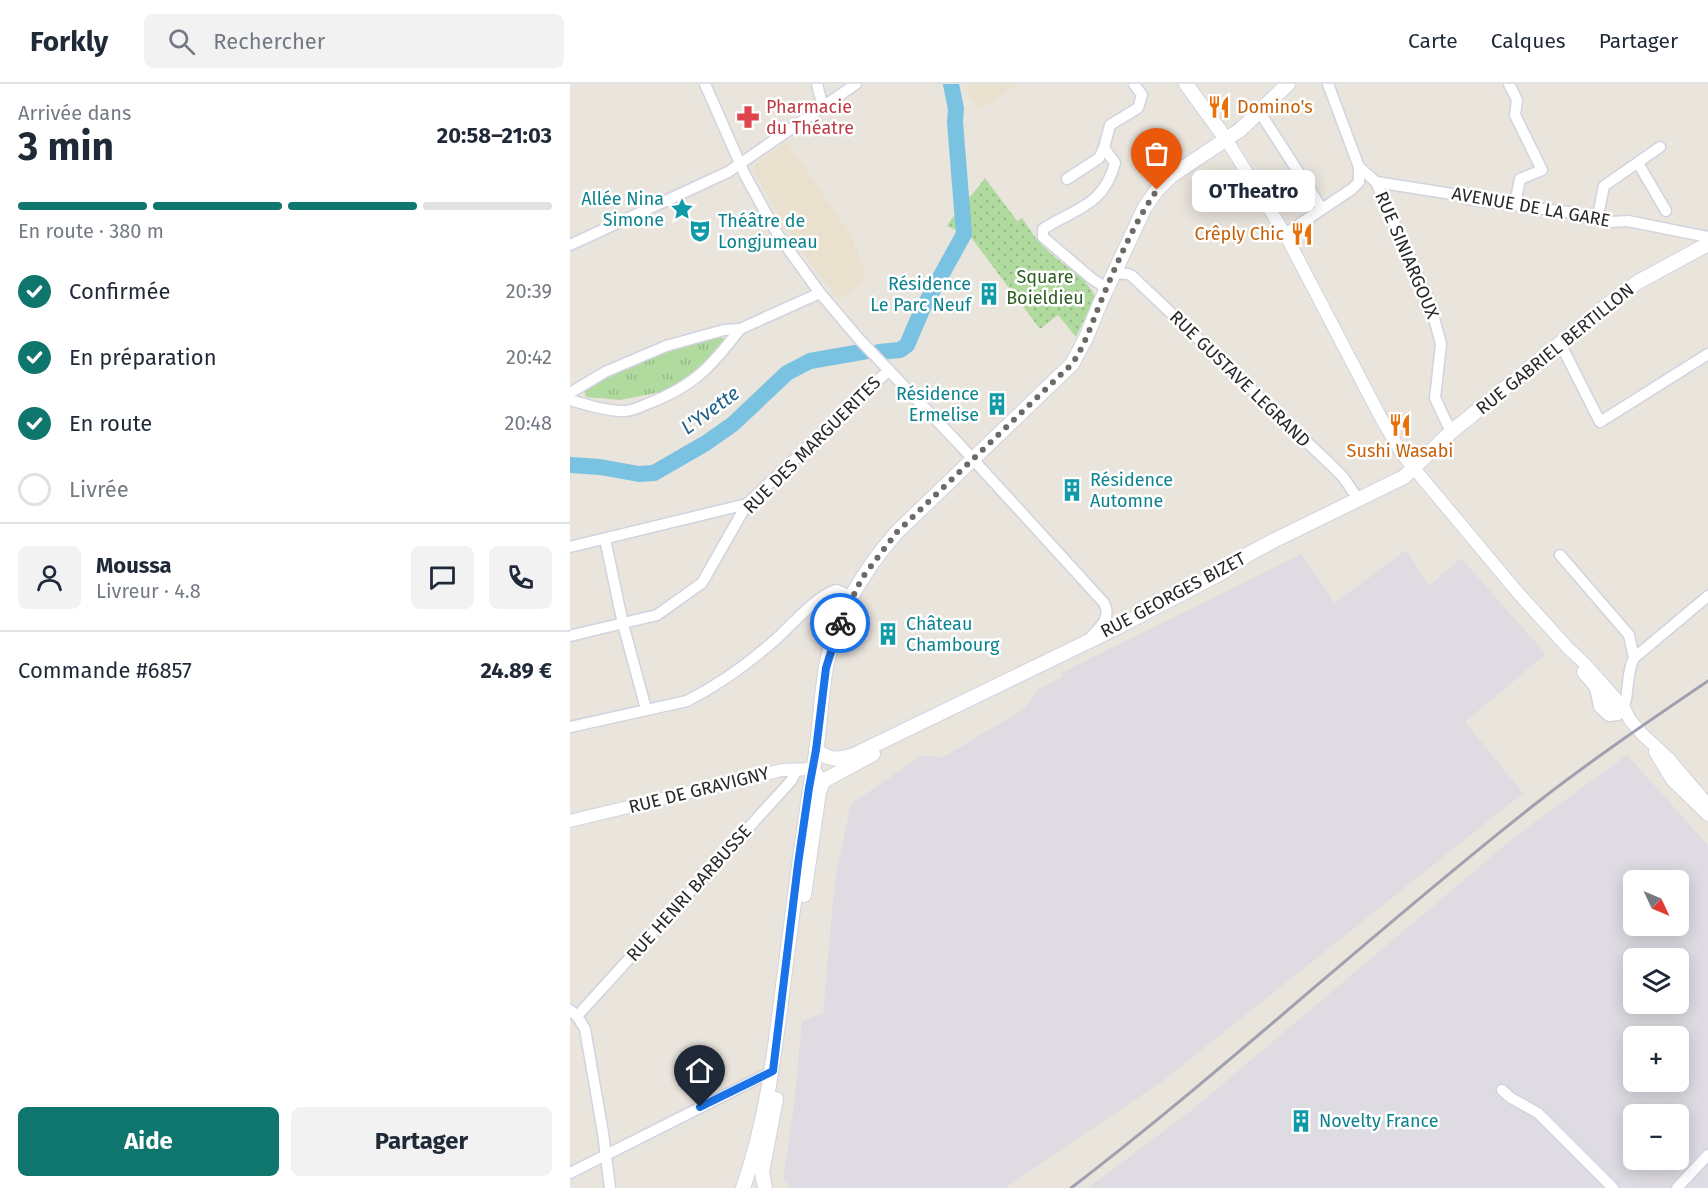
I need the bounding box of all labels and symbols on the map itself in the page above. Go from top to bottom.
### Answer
restaurant icon: Domino's [1206,94,1232,120]
place label: Pharmacie du Théatre [766,96,854,139]
place label: Domino's [1237,96,1313,118]
pharmacy icon: Pharmacie du Théatre [735,104,761,130]
pin [1131,128,1182,190]
callout: O'Theatro [1193,169,1316,211]
street label: AVENUE DE LA GARE [1450,182,1612,232]
place label: Allée Nina Simone [581,188,664,231]
street label: RUE SINIARGOUX [1370,188,1444,322]
place icon: Allée Nina Simone [669,196,695,222]
place label: Théâtre de Longjumeau [718,210,818,253]
theatre icon: Théâtre de Longjumeau [687,218,713,244]
restaurant icon: Crêply Chic [1289,221,1315,247]
place label: Crêply Chic [1194,223,1284,245]
park label: Square Boieldieu [1006,266,1084,309]
place label: Résidence Le Parc Neuf [870,273,973,316]
street label: RUE GABRIEL BERTILLON [1472,279,1638,419]
building icon: Résidence Le Parc Neuf [976,281,1002,307]
street label: RUE GUSTAVE LEGRAND [1165,306,1315,452]
street label: RUE DES MARGUERITES [739,372,885,518]
water label: L'Yvette [676,381,744,439]
place label: Résidence Ermelise [896,383,979,426]
building icon: Résidence Ermelise [984,391,1010,417]
restaurant icon: Sushi Wasabi [1387,412,1413,438]
place label: Sushi Wasabi [1347,440,1453,462]
place label: Résidence Automne [1090,469,1173,512]
building icon: Résidence Automne [1059,477,1085,503]
street label: RUE GEORGES BIZET [1097,547,1250,643]
courier [810,593,870,653]
place label: Château Chambourg [906,613,1000,656]
building icon: Château Chambourg [875,621,901,647]
street label: RUE DE GRAVIGNY [626,762,772,818]
street label: RUE HENRI BARBUSSE [622,820,756,966]
north arrow [1623,870,1689,936]
pin [674,1045,725,1107]
building icon: Novelty France [1288,1108,1314,1134]
place label: Novelty France [1319,1110,1439,1132]

